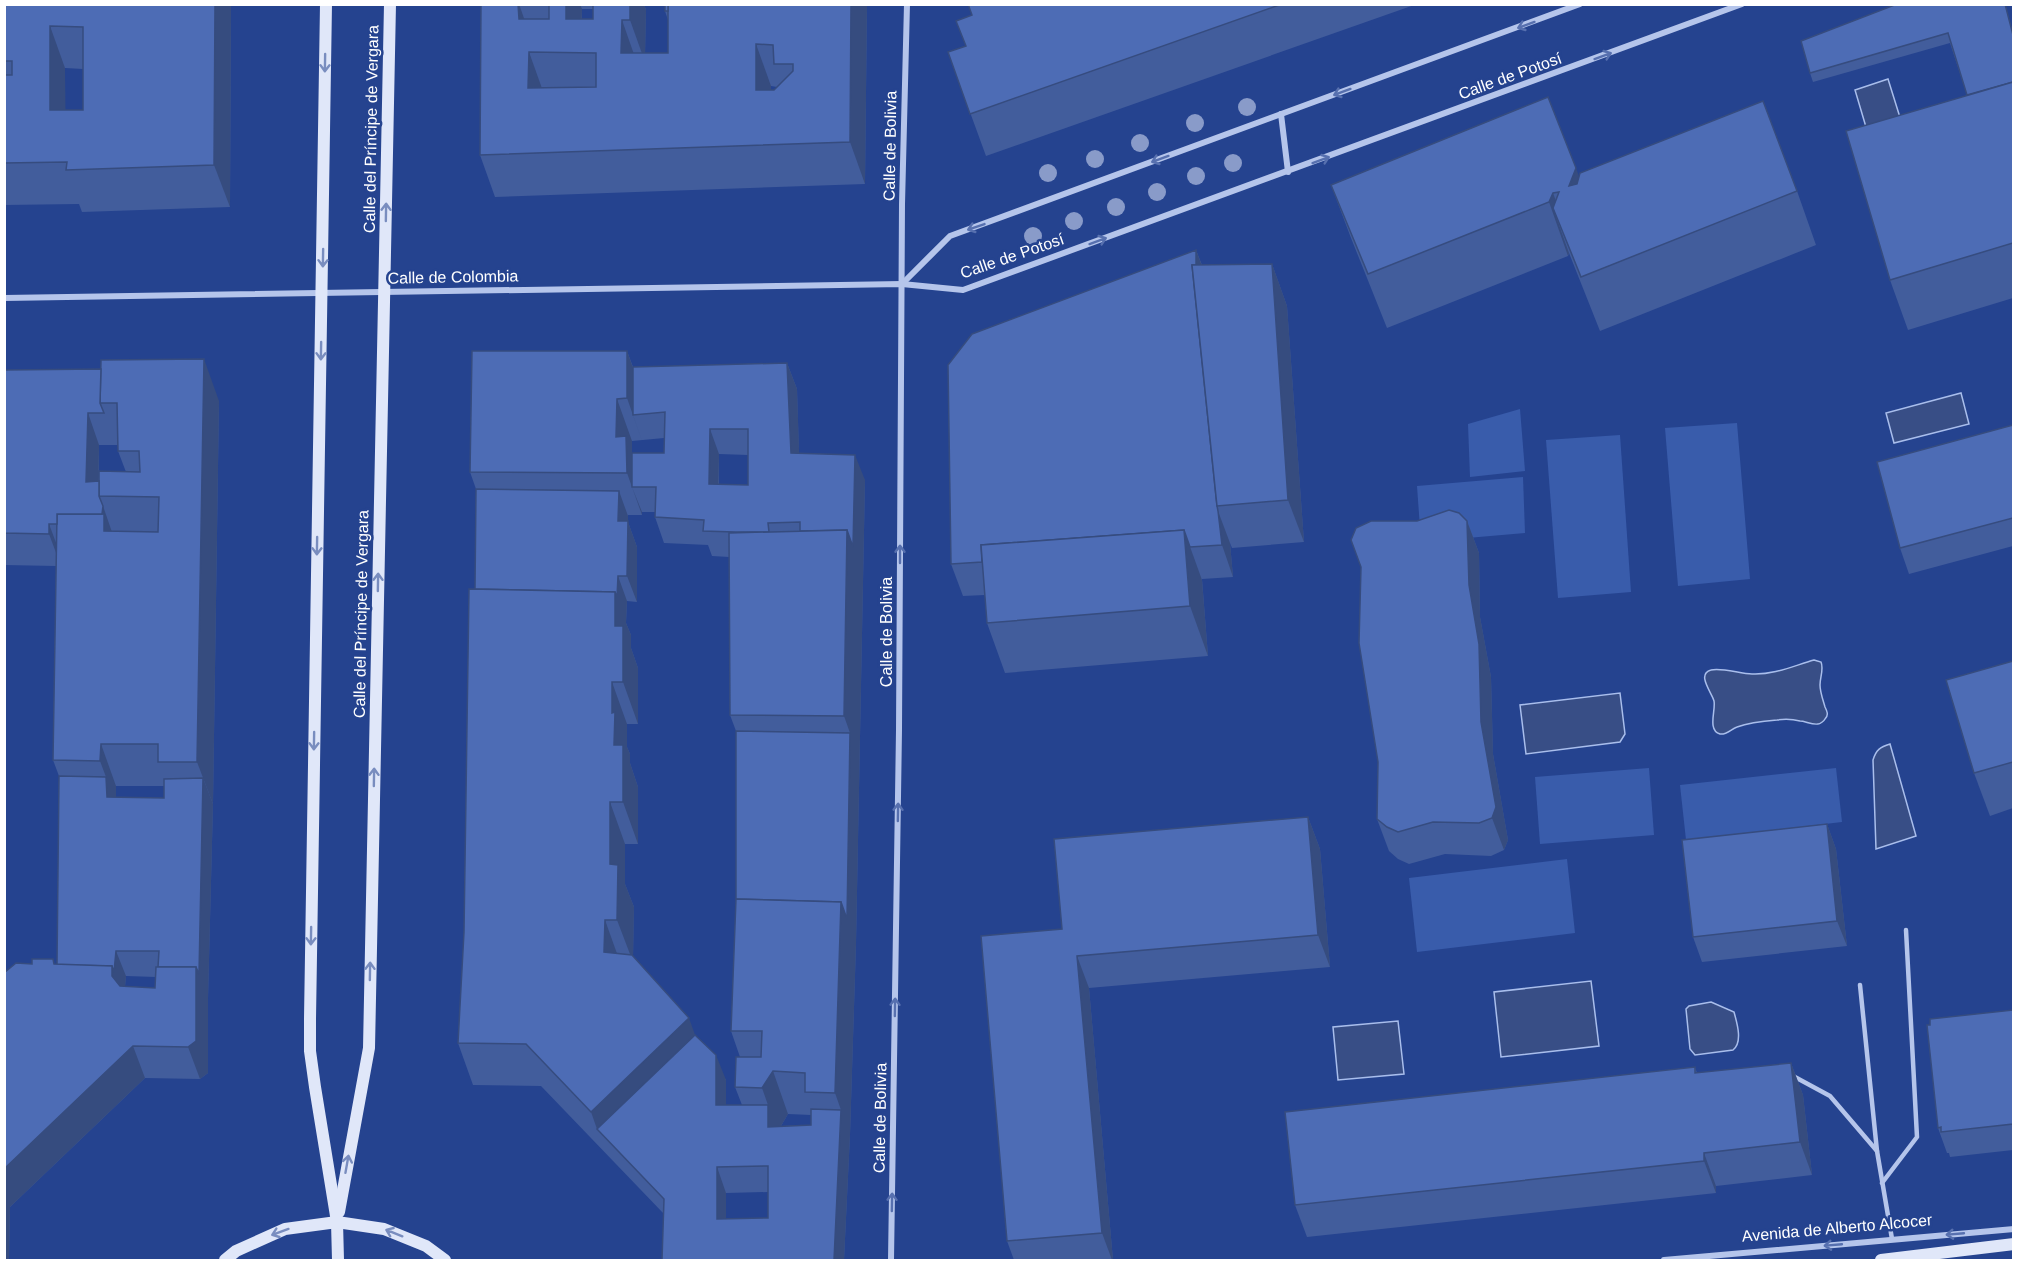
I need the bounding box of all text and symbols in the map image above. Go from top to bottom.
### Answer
one-way arrow [1517,20,1535,31]
street label: Calle del Príncipe de Vergara [361,25,381,233]
street label: Calle de Potosí [1456,49,1564,103]
one-way arrow [1593,50,1611,61]
one-way arrow [319,52,331,72]
one-way arrow [1334,87,1352,98]
street label: Calle de Bolivia [881,91,899,201]
one-way arrow [1311,154,1330,165]
one-way arrow [1151,155,1169,166]
one-way arrow [380,203,392,223]
one-way arrow [968,222,986,233]
street label: Calle de Potosí [958,230,1067,282]
one-way arrow [1088,234,1107,245]
one-way arrow [317,247,328,267]
street label: Calle de Colombia [387,267,519,287]
one-way arrow [315,341,327,361]
street label: Calle del Príncipe de Vergara [351,510,371,718]
one-way arrow [312,536,323,556]
one-way arrow [894,545,906,565]
one-way arrow [372,572,384,592]
street label: Calle de Bolivia [878,577,895,687]
one-way arrow [308,731,320,751]
one-way arrow [368,767,380,787]
one-way arrow [892,803,904,823]
one-way arrow [305,925,317,945]
one-way arrow [365,962,376,982]
one-way arrow [889,998,901,1018]
street label: Calle de Bolivia [871,1063,889,1173]
one-way arrow [342,1155,353,1175]
one-way arrow [886,1193,898,1213]
street label: Avenida de Alberto Alcocer [1741,1211,1934,1245]
one-way arrow [385,1227,404,1238]
one-way arrow [271,1228,290,1239]
one-way arrow [1946,1229,1966,1240]
one-way arrow [1824,1240,1844,1251]

